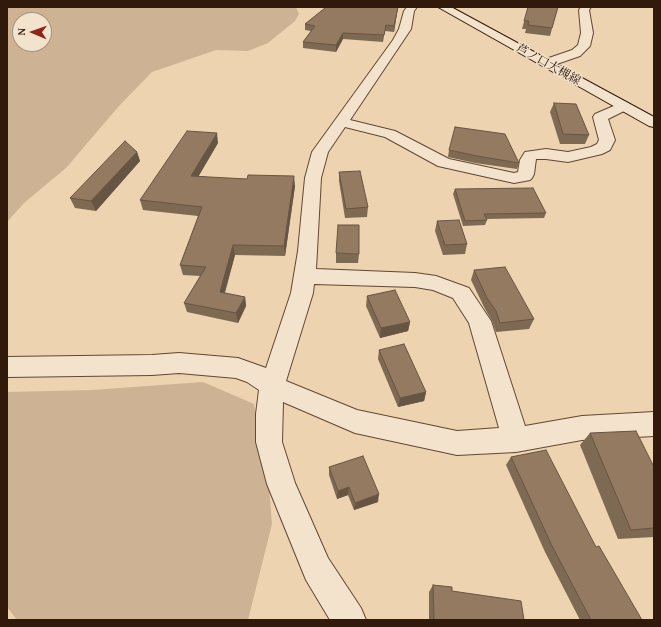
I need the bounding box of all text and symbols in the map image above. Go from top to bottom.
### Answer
north arrow [12,12,52,52]
text: N [13,28,29,36]
street label: 芦ノ口大槻線 [513,41,583,89]

